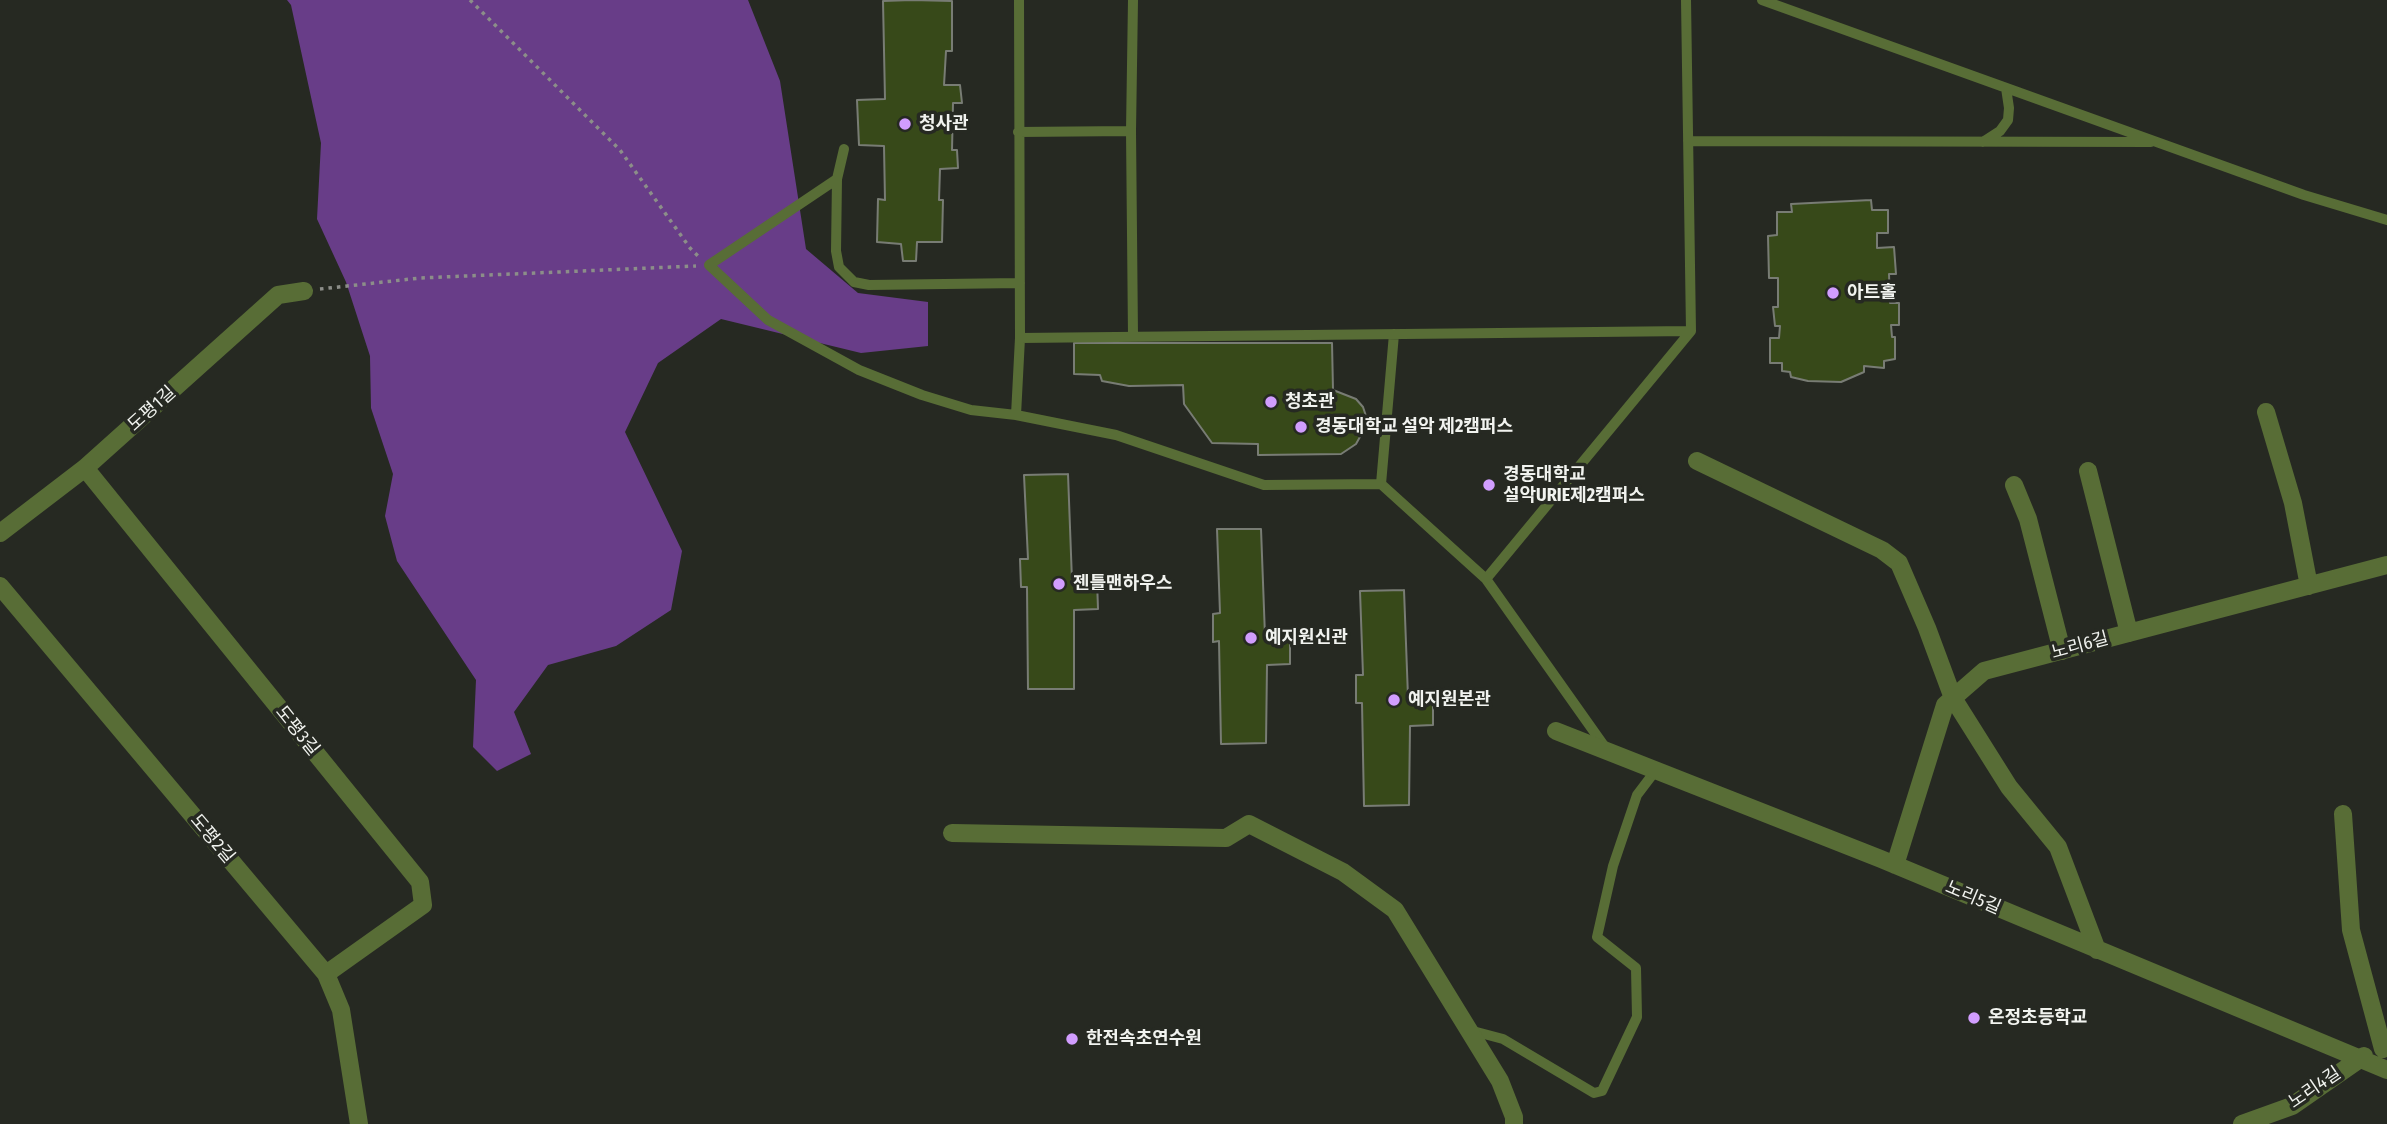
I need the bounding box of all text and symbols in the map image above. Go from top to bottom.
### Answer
place label: 청사관 [919,113,969,135]
marker: 청사관 [897,116,913,132]
place label: 아트홀 [1847,282,1897,304]
marker: 아트홀 [1825,285,1841,301]
street label: 도평1길 [124,382,180,436]
place label: 청초관 [1285,391,1335,413]
marker: 청초관 [1263,394,1279,410]
place label: 경동대학교 설악 제2캠퍼스 [1315,416,1513,438]
marker: 경동대학교 설악 제2캠퍼스 [1293,419,1309,435]
place label: 경동대학교 설악URIE제2캠퍼스 [1503,464,1645,506]
marker: 경동대학교 설악URIE제2캠퍼스 [1481,477,1497,493]
place label: 젠틀맨하우스 [1073,573,1172,595]
marker: 젠틀맨하우스 [1051,576,1067,592]
place label: 예지원신관 [1265,627,1348,649]
street label: 노리6길 [2049,628,2111,664]
marker: 예지원신관 [1243,630,1259,646]
place label: 예지원본관 [1408,689,1491,711]
marker: 예지원본관 [1386,692,1402,708]
street label: 도평3길 [270,702,324,760]
street label: 도평2길 [185,810,239,868]
street label: 노리5길 [1942,877,2004,919]
place label: 온정초등학교 [1988,1007,2087,1029]
marker: 온정초등학교 [1966,1010,1982,1026]
place label: 한전속초연수원 [1086,1028,1202,1050]
marker: 한전속초연수원 [1064,1031,1080,1047]
street label: 노리4길 [2285,1063,2345,1113]

